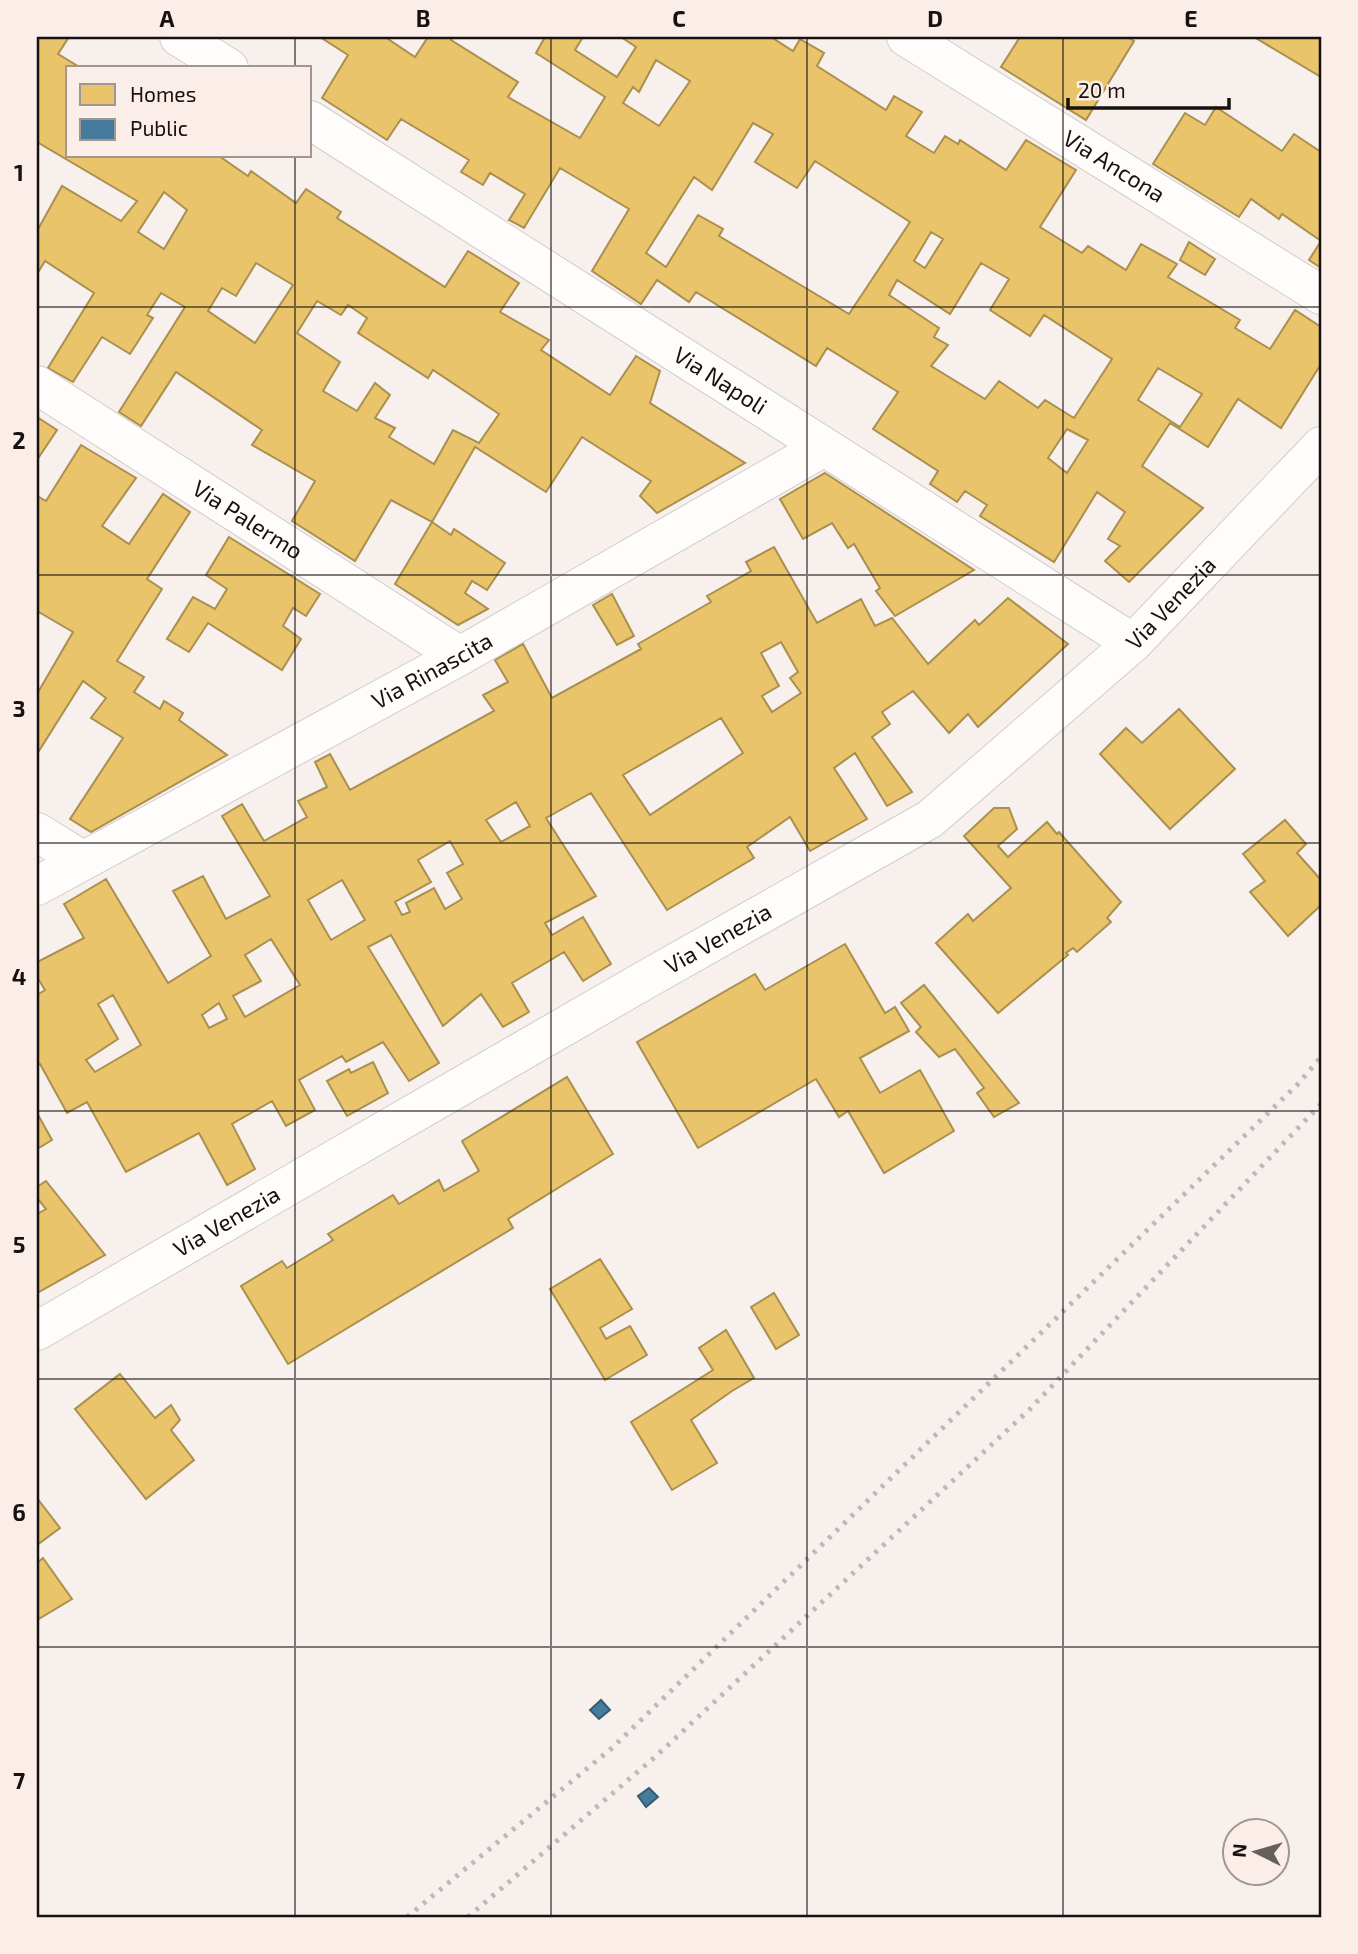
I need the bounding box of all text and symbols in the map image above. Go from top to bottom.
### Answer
text: A [159,4,175,32]
text: B [416,4,430,32]
text: C [672,4,686,32]
text: D [927,4,943,32]
text: E [1184,4,1198,32]
legend [66,66,312,158]
scale bar [1068,66,1228,110]
text: 20 m [1078,77,1126,102]
text: Homes [130,81,196,106]
text: Public [130,115,188,140]
street label: Via Ancona [1058,123,1171,208]
text: 1 [14,158,24,186]
street label: Via Napoli [669,340,773,420]
text: 2 [12,426,26,454]
street label: Via Palermo [188,473,308,565]
street label: Via Venezia [1119,550,1221,655]
street label: Via Rinascita [367,625,497,714]
text: 3 [12,694,26,722]
street label: Via Venezia [659,897,776,979]
text: 4 [12,962,26,990]
street label: Via Venezia [168,1179,284,1262]
text: 5 [13,1230,25,1258]
text: 6 [12,1498,26,1526]
text: 7 [13,1766,25,1794]
north arrow [1222,1818,1292,1888]
text: N [1227,1843,1251,1858]

